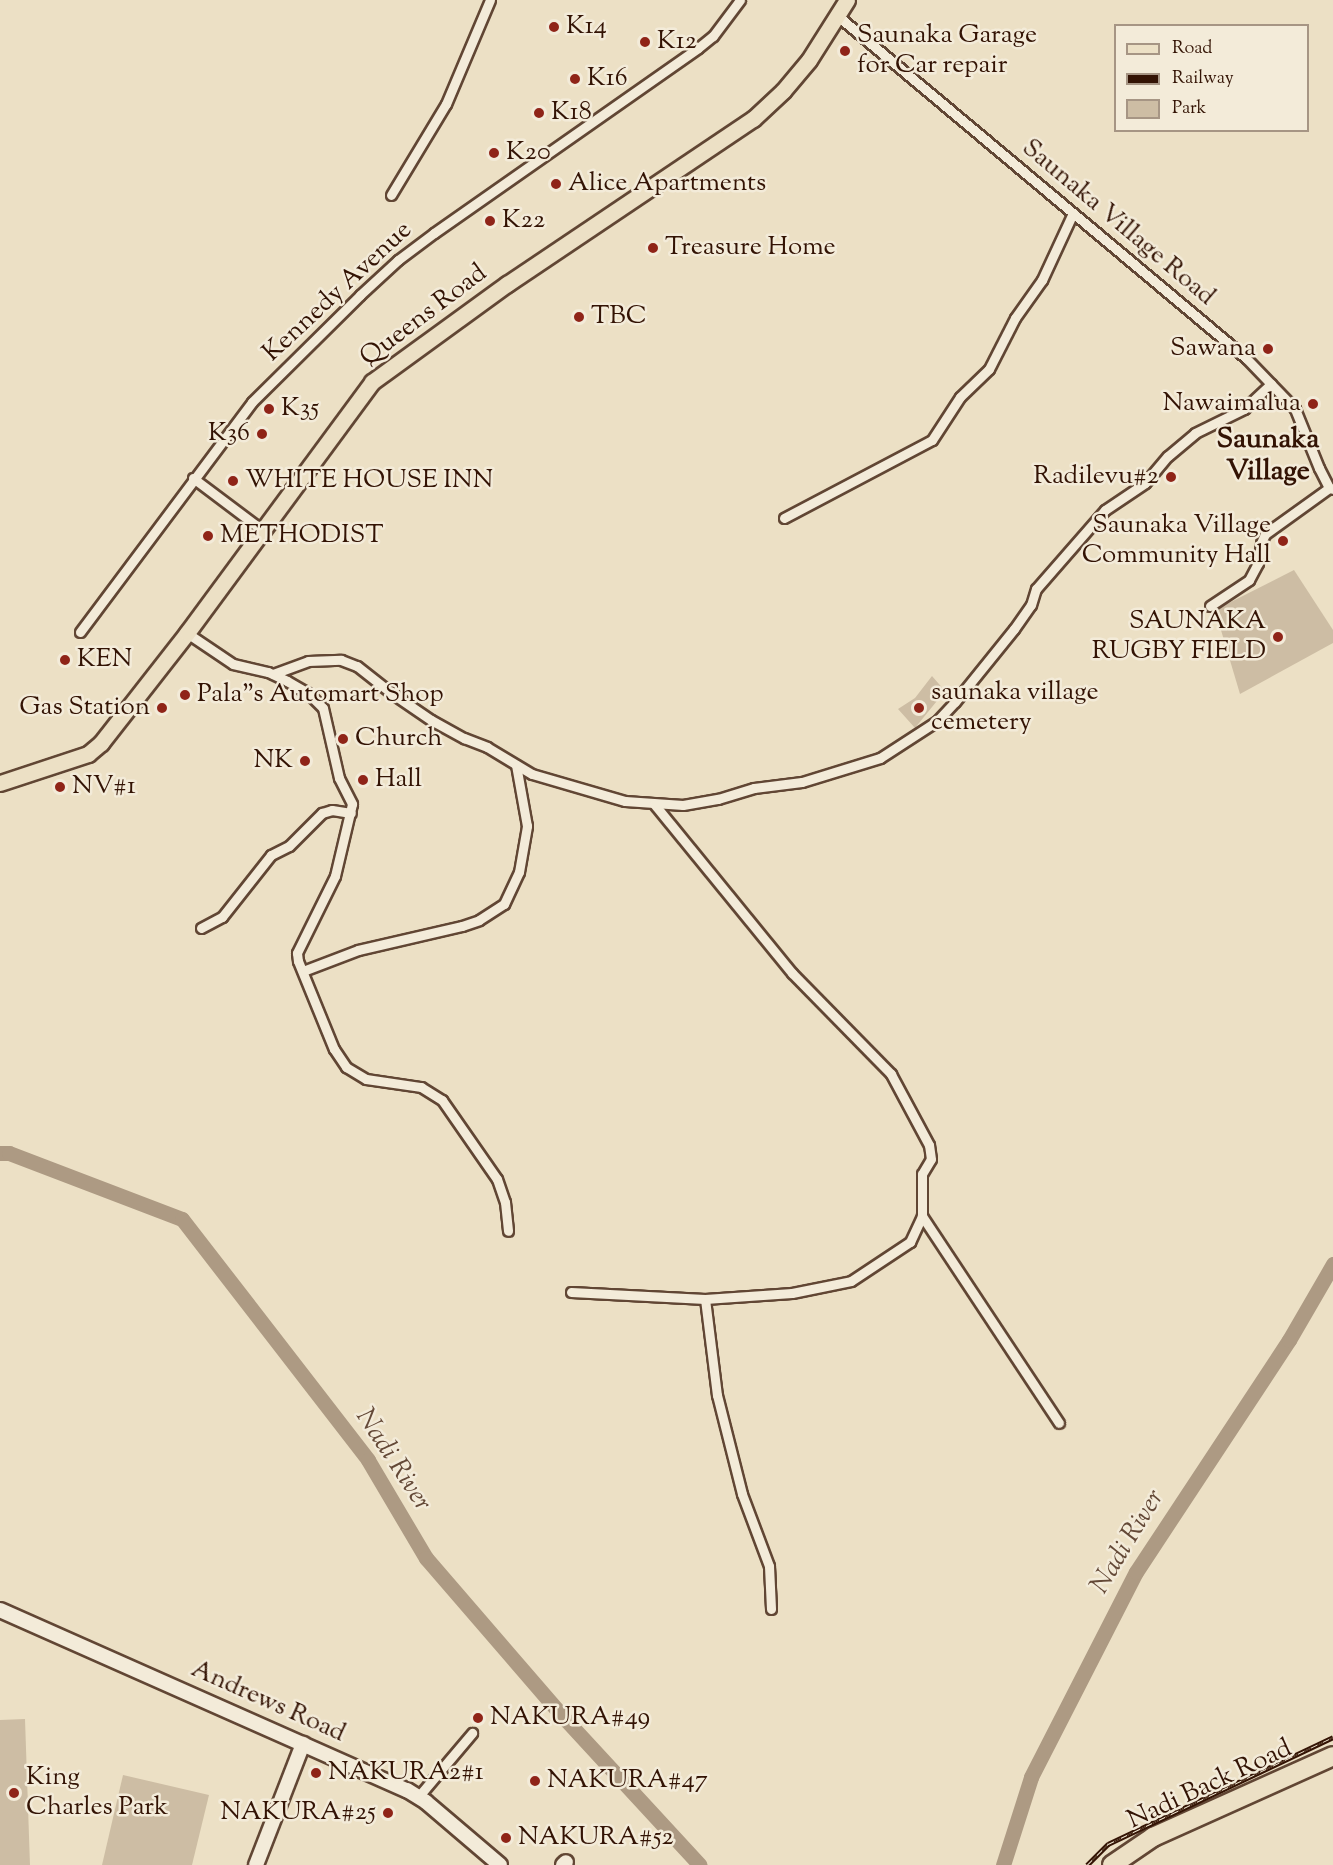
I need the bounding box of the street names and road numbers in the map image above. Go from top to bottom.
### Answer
street label: Saunaka Village Road [1015,133,1221,313]
street label: Kennedy Avenue [257,215,419,369]
street label: Queens Road [354,258,494,374]
street label: Andrews Road [186,1654,350,1750]
street label: Nadi Back Road [1123,1733,1297,1837]

